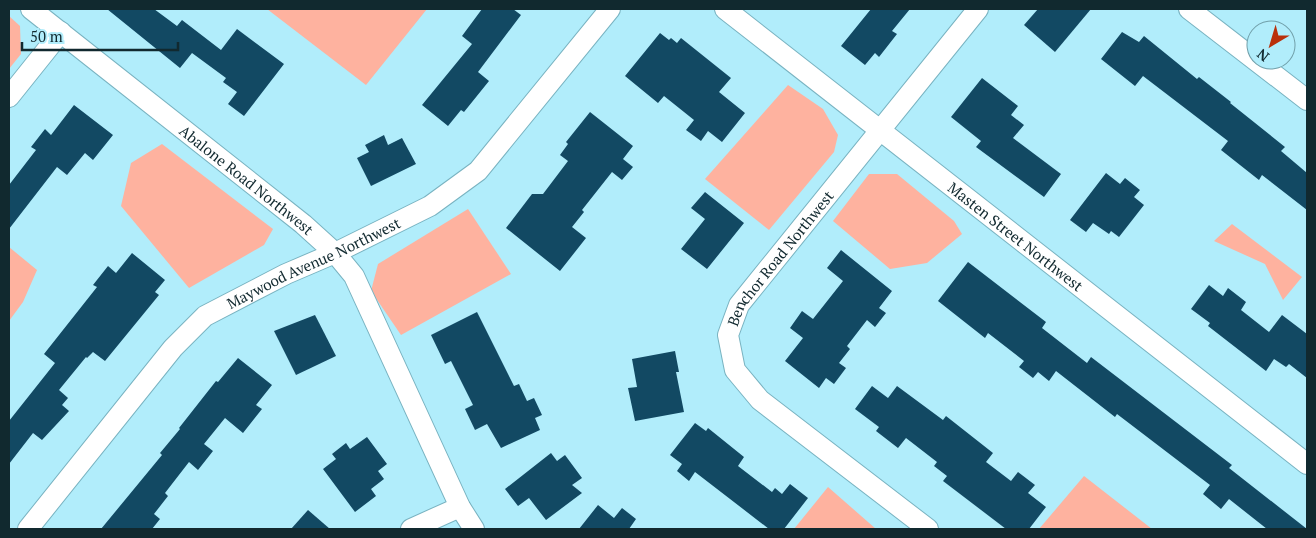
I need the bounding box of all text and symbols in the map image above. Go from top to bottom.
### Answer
scale bar [22,20,179,52]
north arrow [1246,20,1296,70]
text: 50 m [30,26,63,46]
text: N [1252,45,1273,66]
street label: Abalone Road Northwest [175,120,318,239]
street label: Masten Street Northwest [944,177,1088,296]
street label: Benchor Road Northwest [722,186,838,329]
street label: Maywood Avenue Northwest [223,212,404,313]

